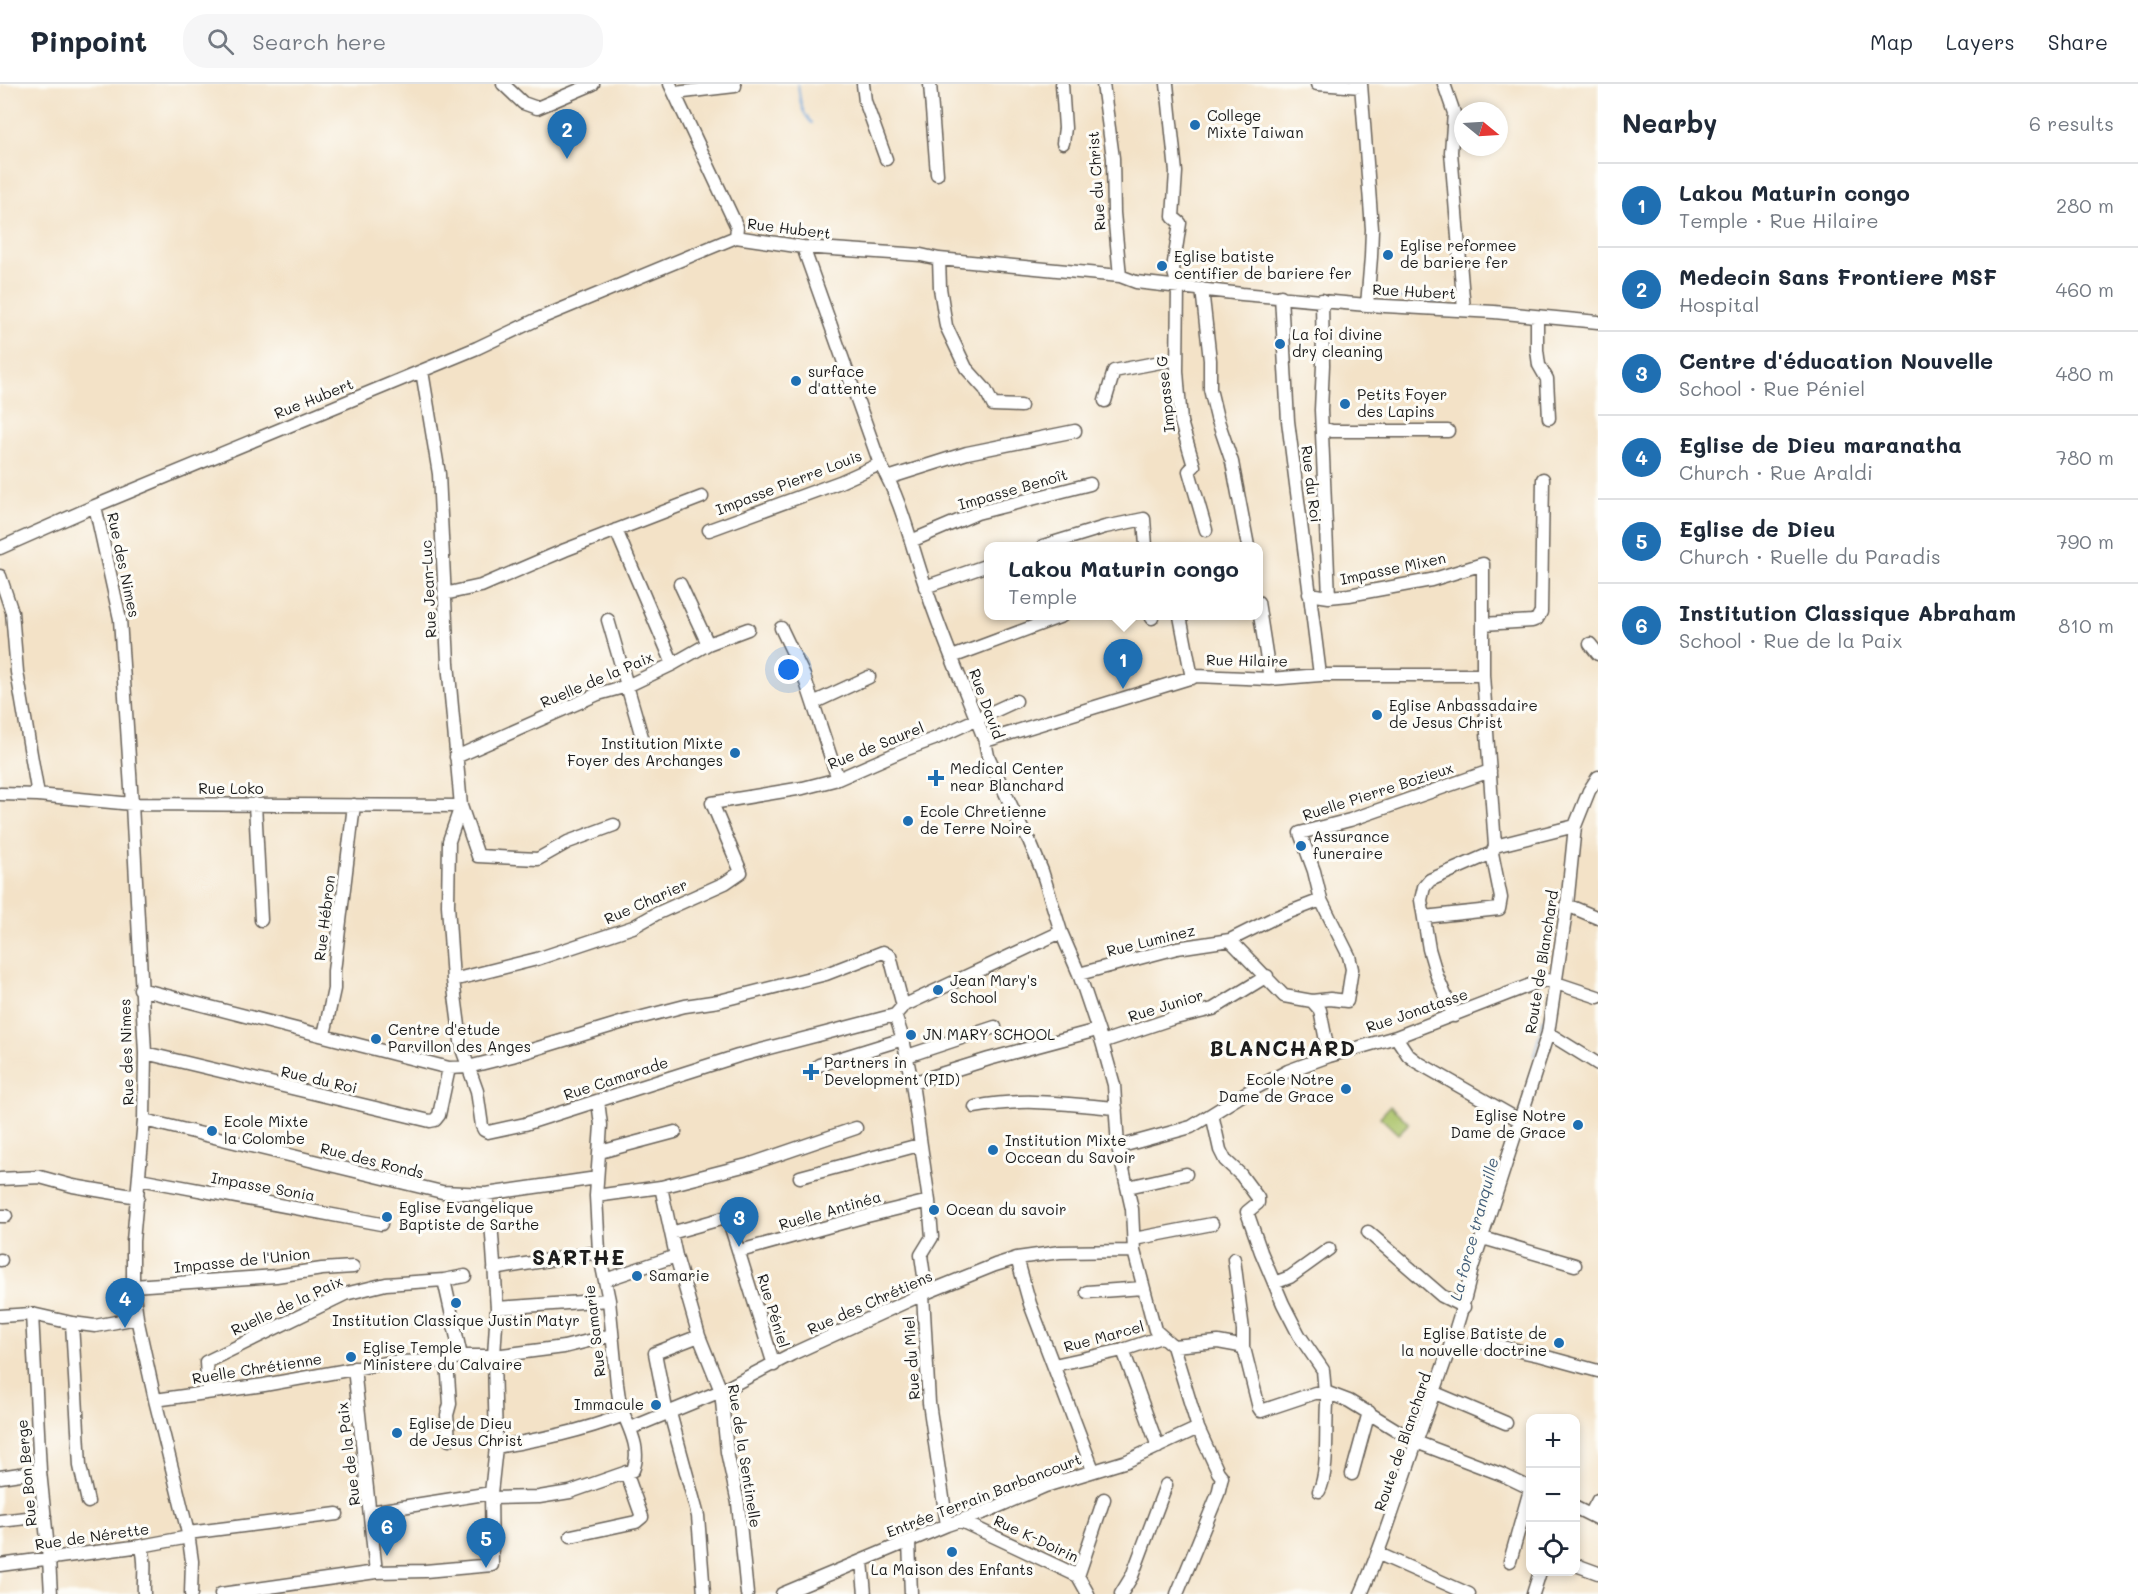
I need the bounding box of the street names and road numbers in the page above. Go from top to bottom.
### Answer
street label: Rue du Christ [1083,131,1109,231]
street label: Rue Hubert [746,213,832,243]
street label: Rue Hubert [1372,279,1456,303]
street label: Impasse G [1151,355,1179,433]
street label: Rue Hubert [271,373,356,423]
street label: Rue du Roi [1297,444,1327,524]
street label: Impasse Pierre Louis [713,445,865,519]
street label: Impasse Benoît [956,464,1070,514]
street label: Rue des Nimes [103,510,145,619]
street label: Rue Jean-Luc [415,539,441,639]
street label: Impasse Mixen [1338,547,1447,589]
street label: Ruelle de la Paix [537,646,657,712]
street label: Rue Hilaire [1206,649,1288,671]
street label: Rue David [965,666,1009,742]
street label: Rue de Saurel [825,717,927,773]
street label: Ruelle Pierre Bozieux [1300,757,1456,825]
street label: Rue Loko [198,778,264,798]
street label: Rue Hébron [309,874,339,962]
street label: Rue Charier [601,874,690,928]
street label: Route de Blanchard [1520,888,1562,1035]
street label: Rue Luminez [1104,919,1197,961]
street label: Rue Jonatasse [1363,983,1470,1037]
street label: Rue Junior [1126,984,1206,1026]
street label: Rue des Nimes [114,998,138,1106]
street label: Rue Camarade [561,1052,671,1104]
street label: Rue du Roi [279,1061,359,1097]
street label: Rue des Ronds [318,1137,426,1183]
street label: Impasse Sonia [210,1167,317,1205]
street label: Ruelle Antinéa [776,1186,883,1234]
street label: Impasse de l'Union [173,1243,311,1277]
street label: Rue des Chrétiens [804,1266,935,1339]
street label: Ruelle de la Paix [228,1270,346,1340]
street label: Rue Péniel [753,1271,795,1350]
street label: Rue Samarie [578,1284,610,1378]
street label: Rue du Miel [898,1315,924,1401]
street label: Rue Marcel [1061,1316,1146,1356]
street label: Ruelle Chrétienne [191,1348,323,1388]
street label: Route de Blanchard [1369,1370,1435,1514]
street label: Rue de la Sentinelle [724,1383,766,1529]
street label: Rue de la Paix [332,1401,364,1507]
street label: Rue Bon Berge [11,1419,41,1527]
street label: Entrée Terrain Barbancourt [883,1449,1084,1542]
street label: Rue K-Doirin [991,1510,1082,1567]
street label: Rue de Nérette [33,1518,150,1554]

